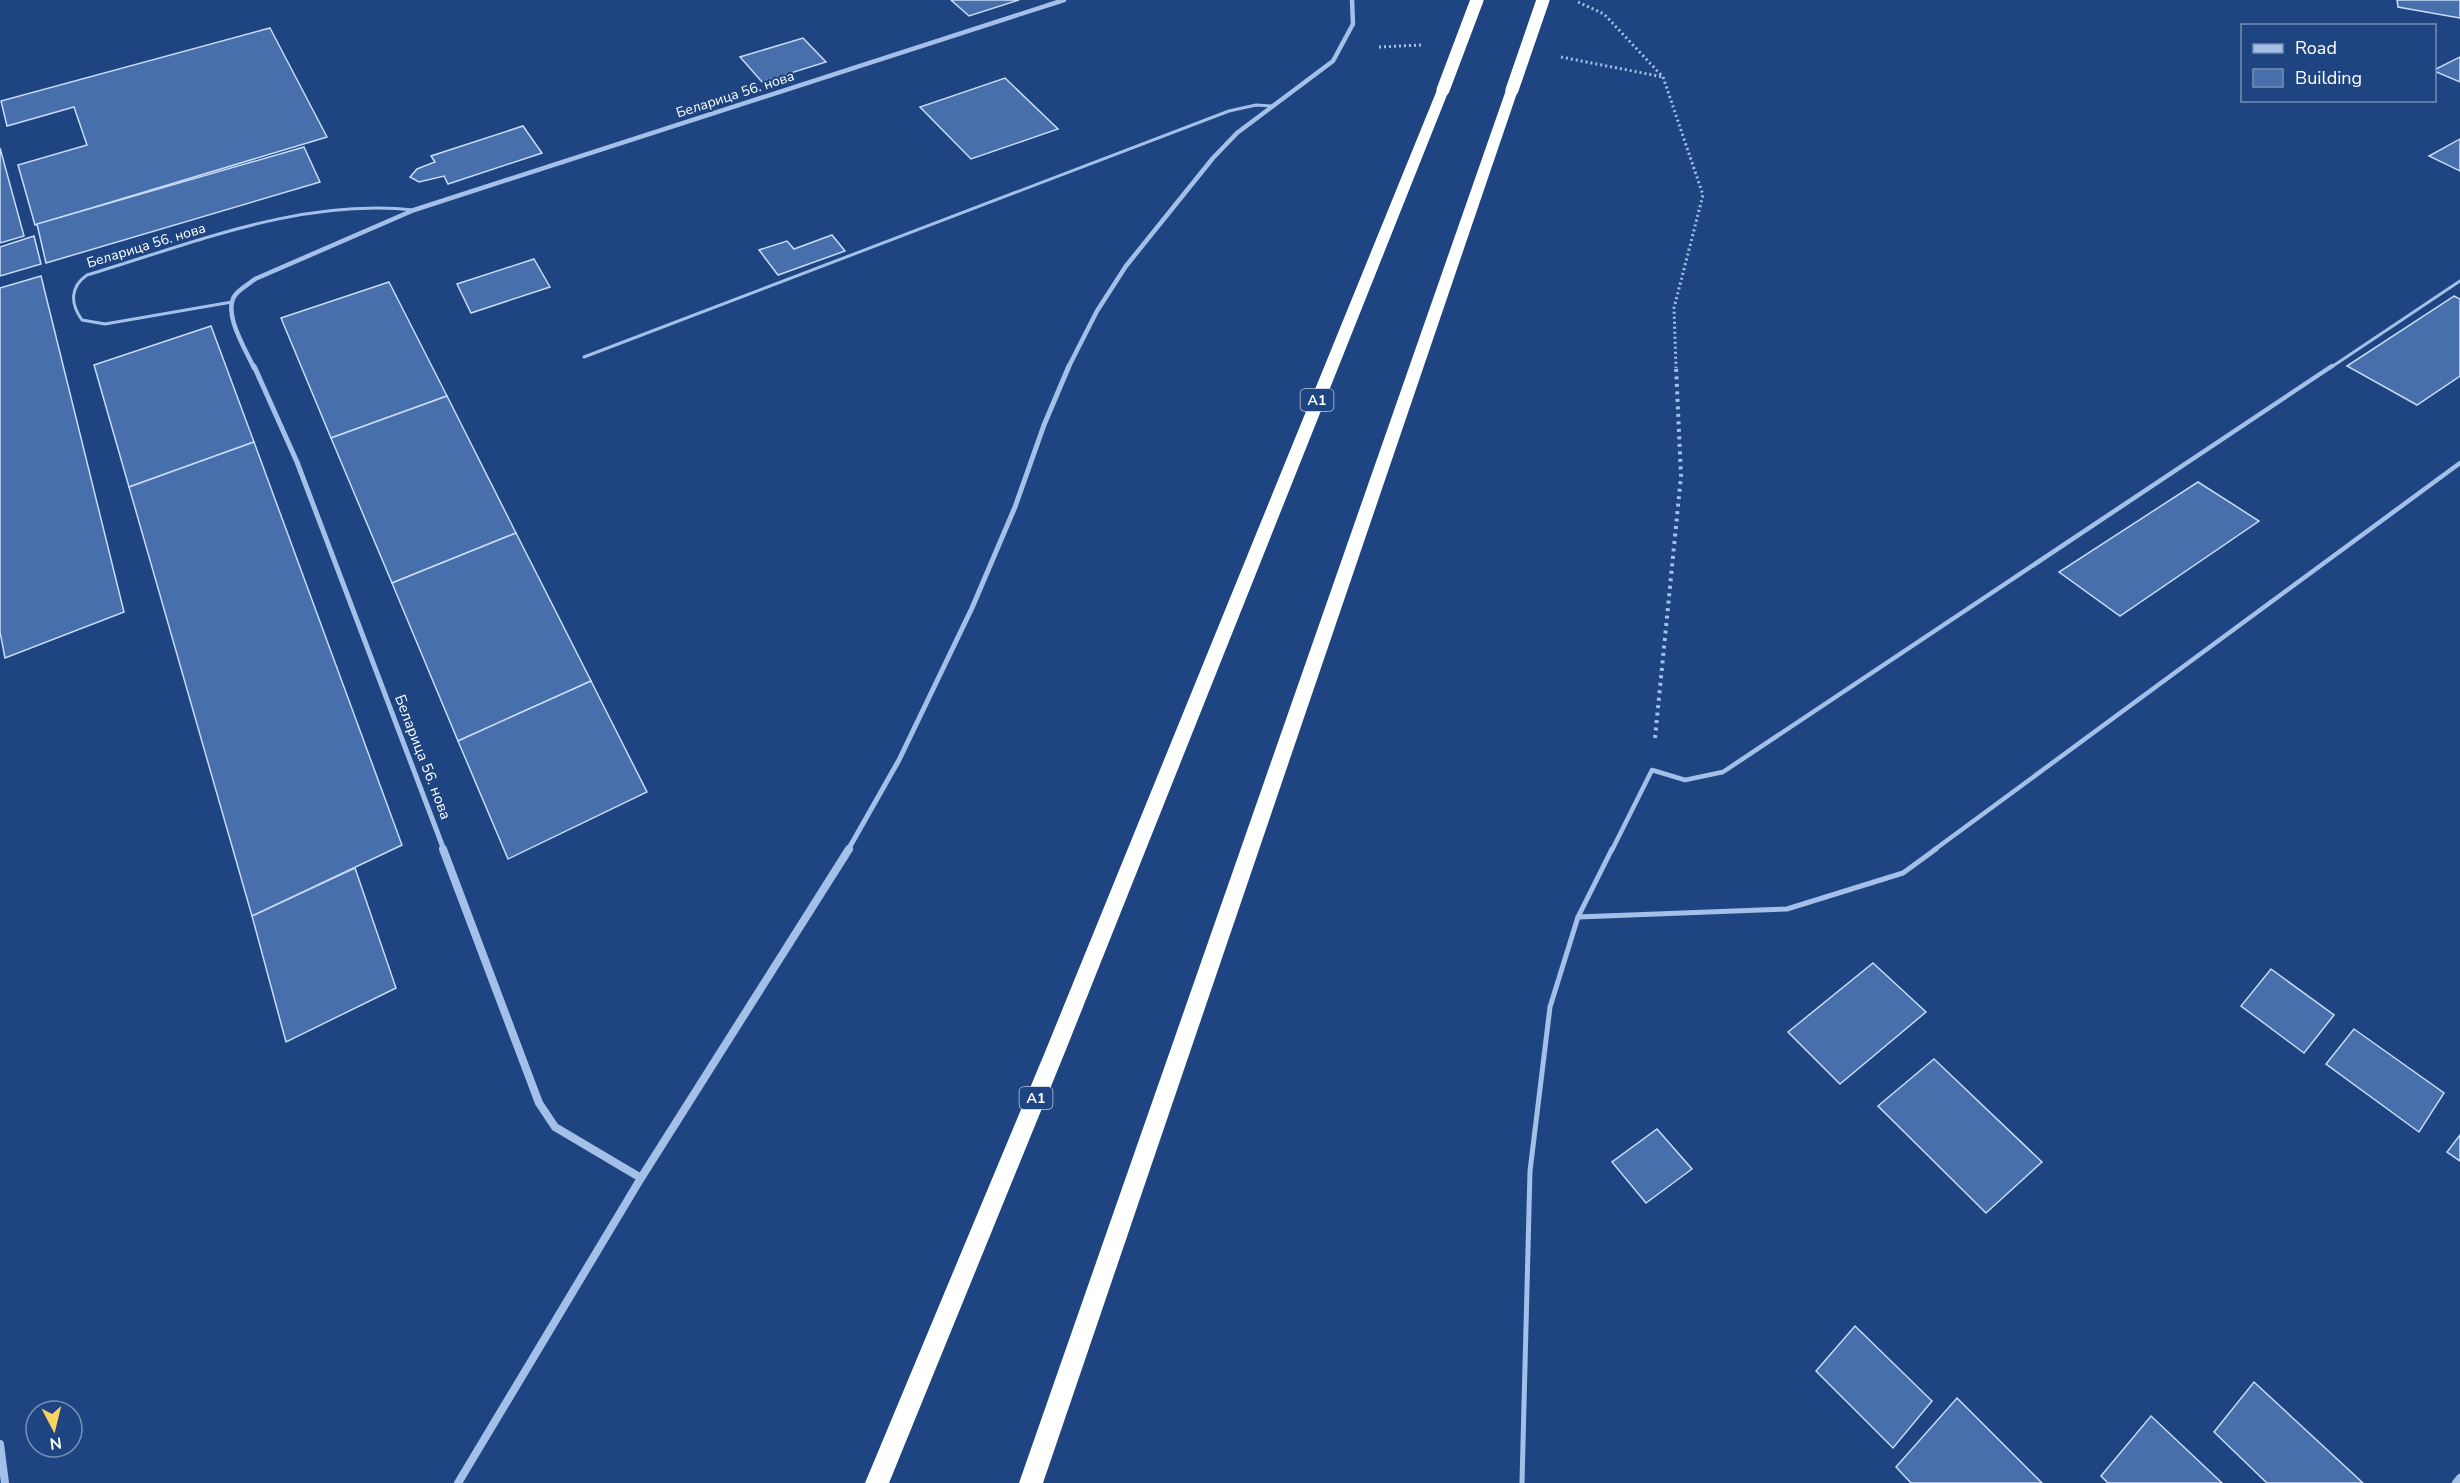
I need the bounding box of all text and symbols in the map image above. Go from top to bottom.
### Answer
legend [2241,24,2436,102]
text: Road [2295,36,2337,60]
street label: Беларица 56. нова [674,66,797,123]
text: Building [2295,66,2362,90]
street label: Беларица 56. нова [84,218,208,273]
road number: A1 [1300,389,1334,411]
street label: Беларица 56. нова [390,692,456,822]
road number: A1 [1020,1087,1052,1109]
north arrow [24,1399,84,1459]
text: N [48,1431,63,1455]

